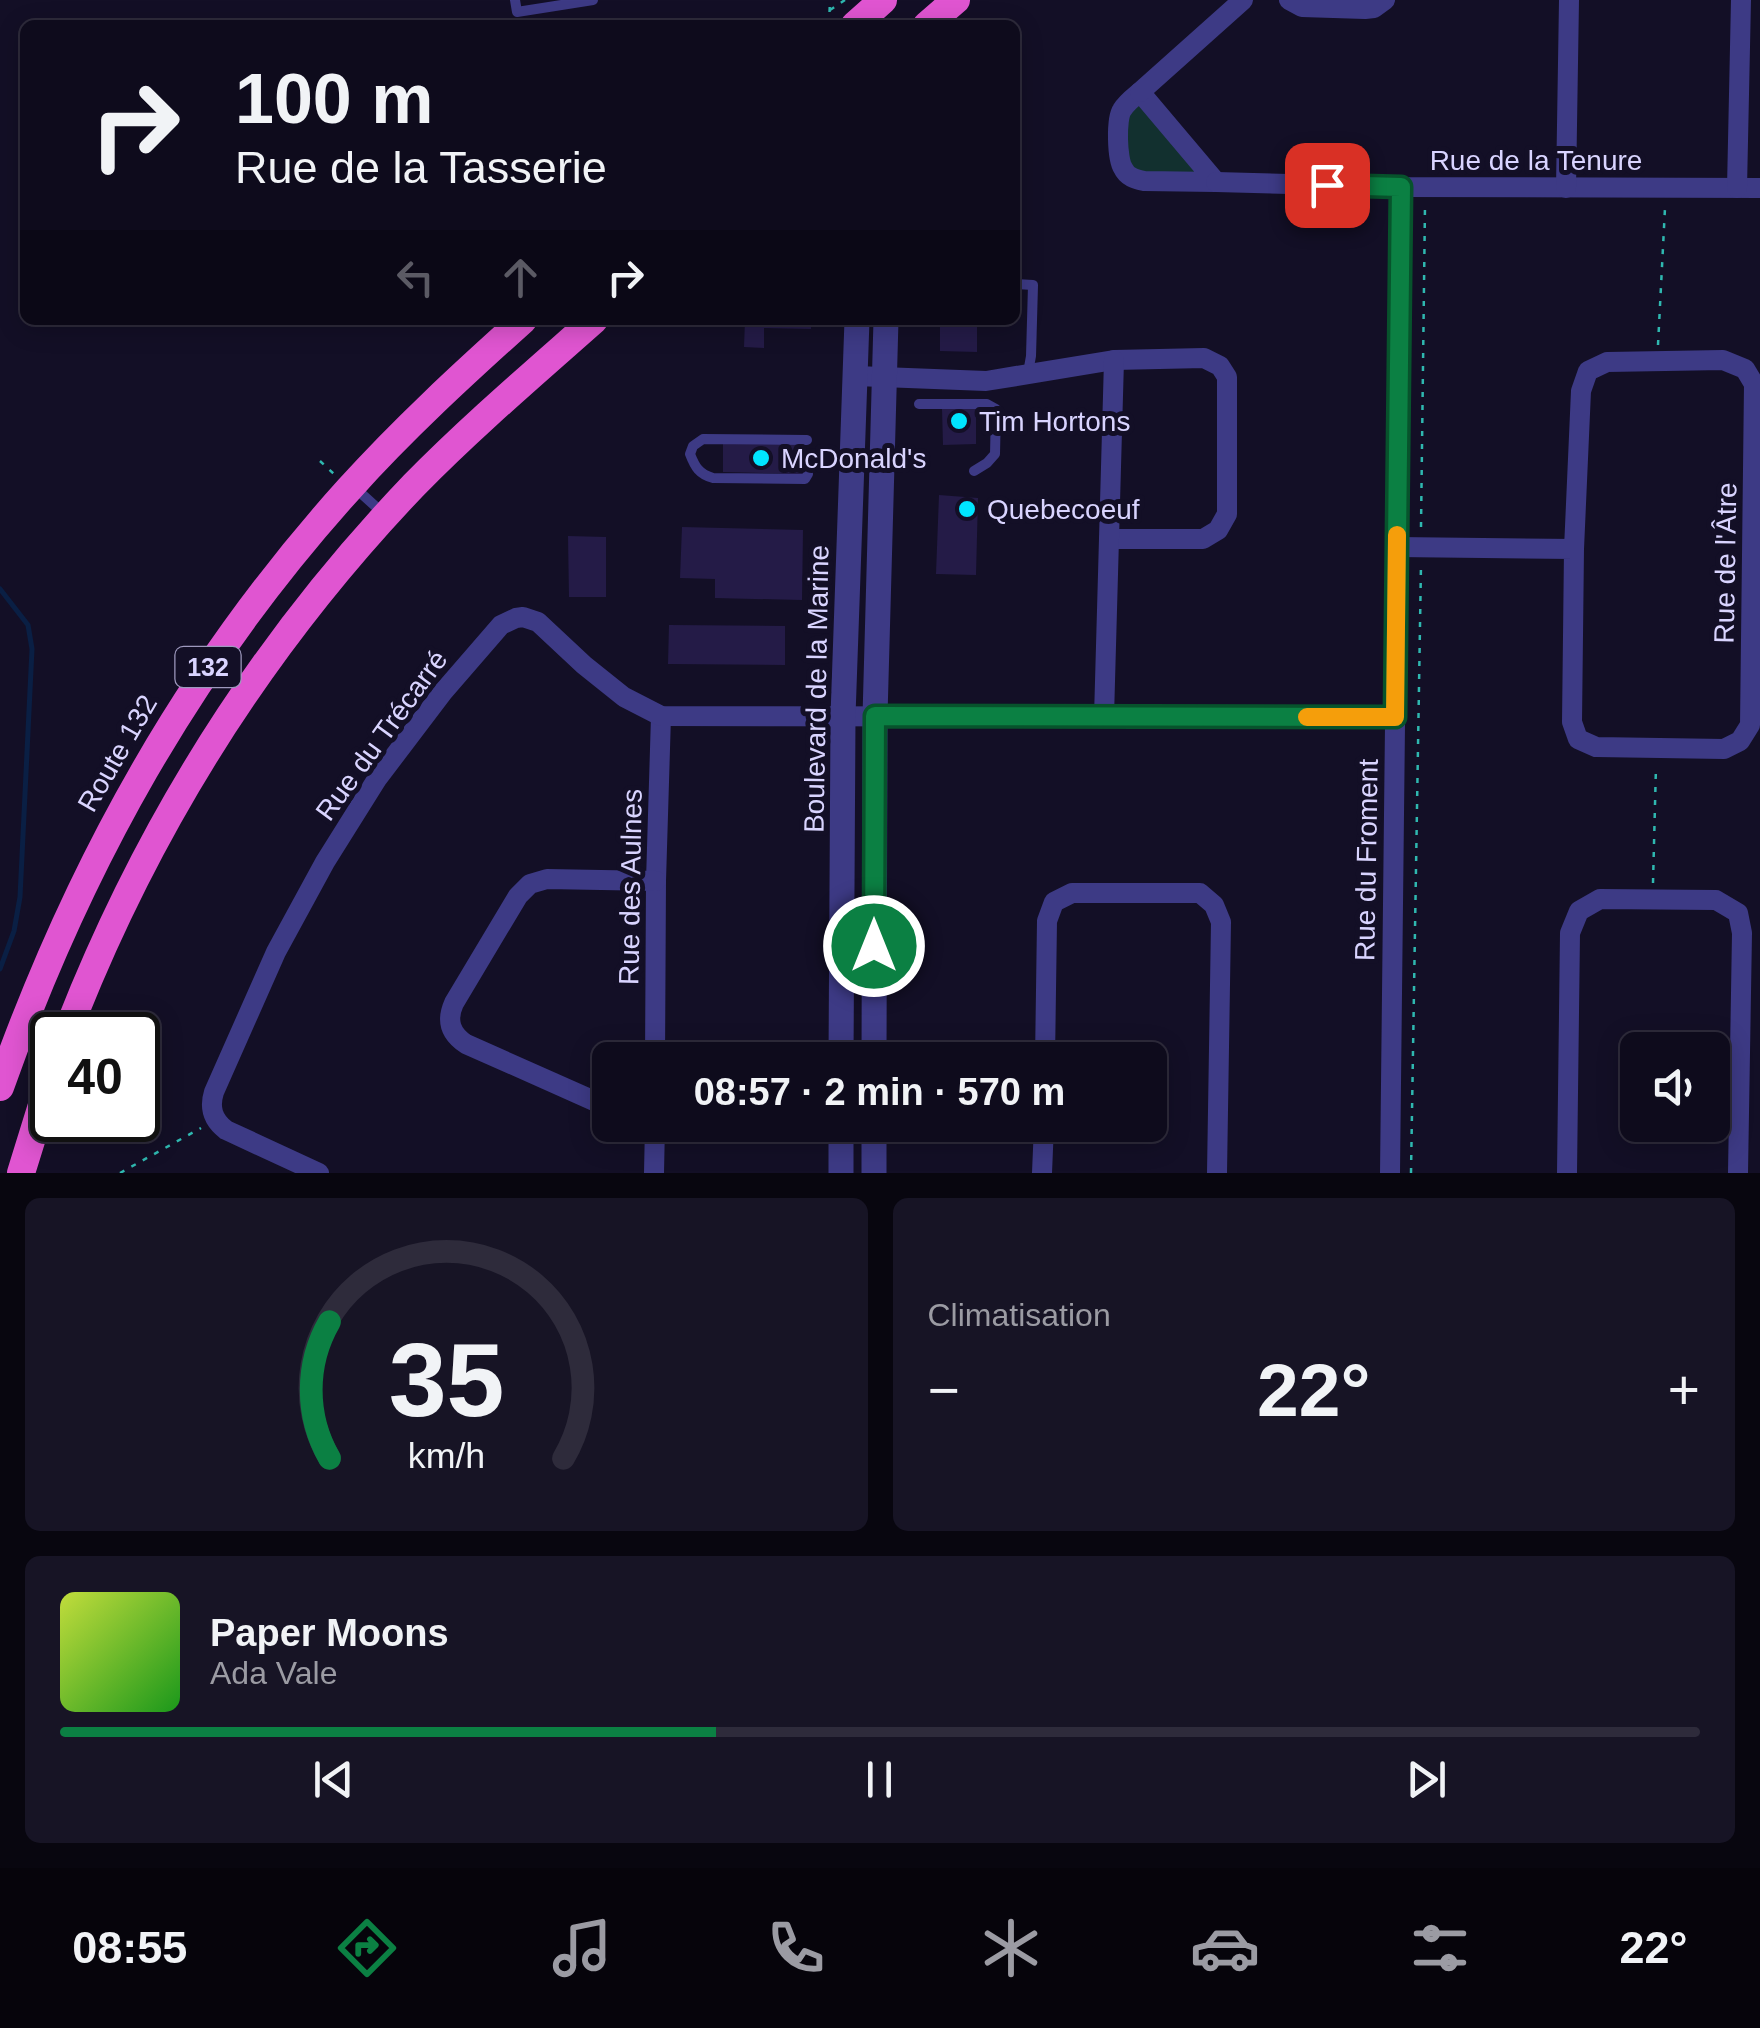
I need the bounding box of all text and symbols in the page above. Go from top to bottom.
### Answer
icon: right [70,60,200,190]
text: 100 m [235,60,433,138]
text: Rue de la Tasserie [235,142,607,193]
pin [1285,143,1370,228]
street label: Rue de la Tenure [1430,145,1642,176]
icon: arrive [1300,158,1355,213]
icon: left [388,250,443,305]
icon: ahead [493,250,548,305]
icon: right [598,250,653,305]
place label: Tim Hortons [979,406,1130,437]
marker: Tim Hortons [948,410,970,432]
place label: McDonald's [781,443,926,474]
marker: McDonald's [750,447,772,469]
street label: Rue de l'Âtre [1709,482,1742,644]
place label: Quebecoeuf [987,494,1140,525]
marker: Quebecoeuf [956,498,978,520]
street label: Boulevard de la Marine [798,545,835,833]
street label: Rue du Trécarré [309,644,453,826]
road number: 132 [176,647,240,687]
street label: Route 132 [72,690,163,817]
street label: Rue du Froment [1349,758,1384,961]
street label: Rue des Aulnes [613,789,648,985]
position arrow [822,894,926,998]
speed limit sign: 40 [30,1012,160,1142]
map controls [1620,1032,1730,1142]
button: sound [1620,1032,1730,1142]
text: 08:57 · 2 min · 570 m [694,1071,1065,1113]
text: Climatisation [928,1297,1111,1333]
text: 35 [388,1322,504,1438]
text: 22° [1257,1348,1370,1432]
text: − [928,1359,960,1421]
text: + [1668,1359,1700,1421]
text: km/h [408,1436,485,1476]
text: Paper Moons [210,1612,449,1654]
text: Ada Vale [210,1655,338,1691]
icon: previous [306,1752,361,1807]
icon: pause [852,1752,907,1807]
icon: next [1399,1752,1454,1807]
icon: directions [332,1913,402,1983]
icon: music [547,1913,617,1983]
icon: phone [761,1913,831,1983]
icon: climate [976,1913,1046,1983]
icon: car [1190,1913,1260,1983]
icon: filters [1405,1913,1475,1983]
text: 08:55 [72,1922,187,1973]
text: 22° [1620,1922,1688,1973]

